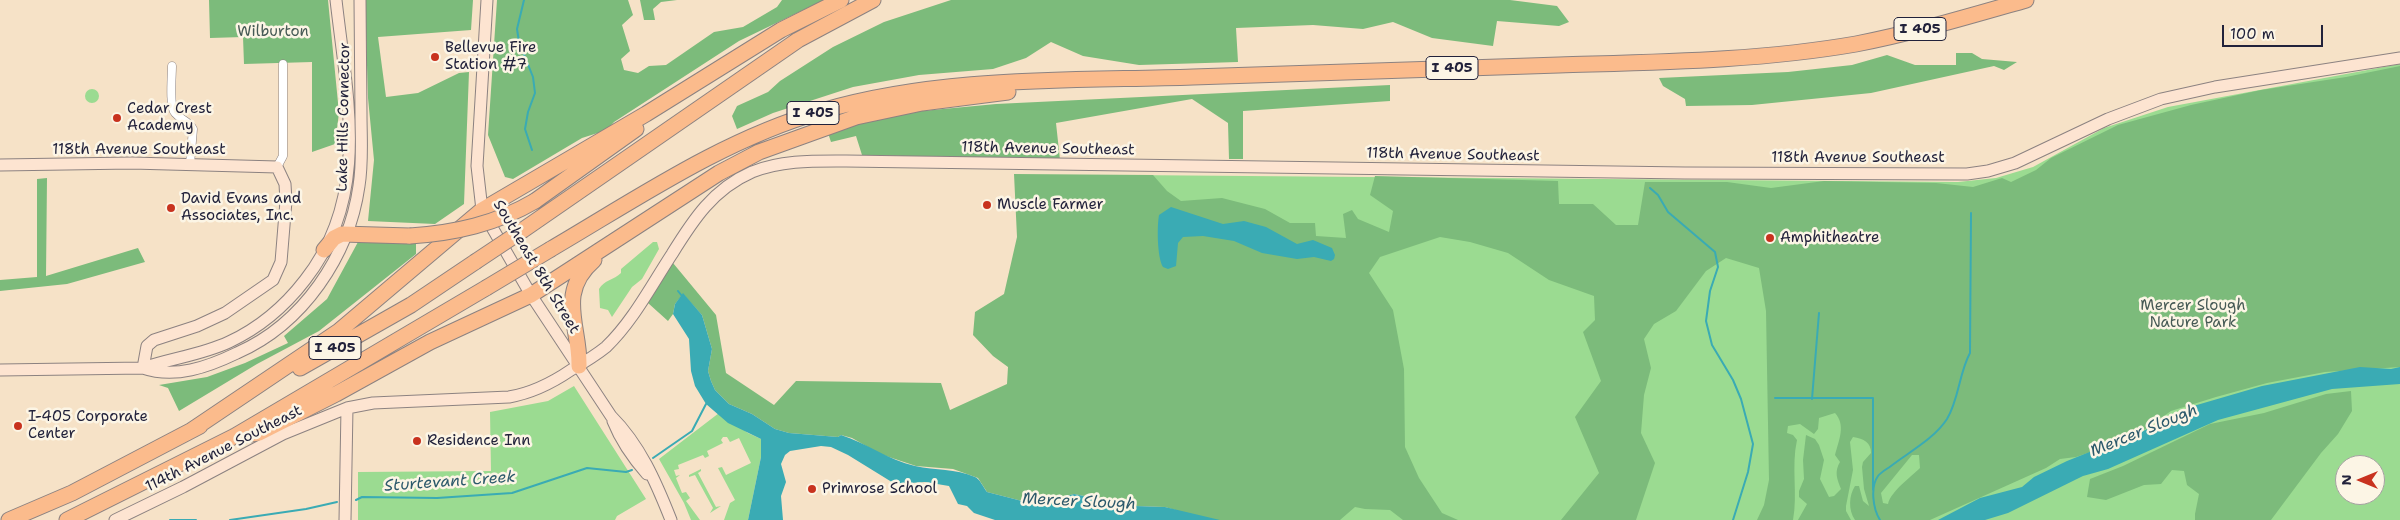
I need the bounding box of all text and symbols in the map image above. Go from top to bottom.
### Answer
scale bar [2225,15,2326,47]
road number: I 405 [1894,18,1946,40]
park label: Wilburton [237,23,309,41]
text: 100 m [2230,24,2275,44]
place label: Bellevue Fire Station #7 [445,39,536,74]
street label: Lake Hills Connector [334,42,354,192]
marker: Bellevue Fire Station #7 [429,51,441,63]
road number: I 405 [1426,56,1478,80]
place label: Cedar Crest Academy [127,100,212,135]
road number: I 405 [787,102,839,125]
marker: Cedar Crest Academy [111,112,123,124]
street label: 118th Avenue Southeast [961,138,1135,160]
street label: 118th Avenue Southeast [52,141,226,159]
street label: 118th Avenue Southeast [1366,144,1540,166]
street label: 118th Avenue Southeast [1771,149,1945,167]
place label: David Evans and Associates, Inc. [181,190,301,225]
place label: Muscle Farmer [997,196,1104,214]
street label: Southeast 8th Street [489,197,583,337]
marker: Muscle Farmer [981,199,993,211]
marker: David Evans and Associates, Inc. [165,202,177,214]
place label: Amphitheatre [1780,229,1879,247]
marker: Amphitheatre [1764,232,1776,244]
park label: Mercer Slough Nature Park [2140,297,2246,332]
road number: I 405 [309,336,361,359]
water label: Mercer Slough [2088,401,2200,461]
street label: 114th Avenue Southeast [143,402,305,496]
place label: I-405 Corporate Center [28,408,148,443]
marker: I-405 Corporate Center [12,420,24,432]
place label: Residence Inn [427,432,530,450]
marker: Residence Inn [411,435,423,447]
north arrow [2335,455,2385,505]
water label: Sturtevant Creek [384,468,516,496]
text: N [2337,474,2355,486]
place label: Primrose School [822,480,937,498]
marker: Primrose School [806,483,818,495]
water label: Mercer Slough [1022,489,1136,515]

